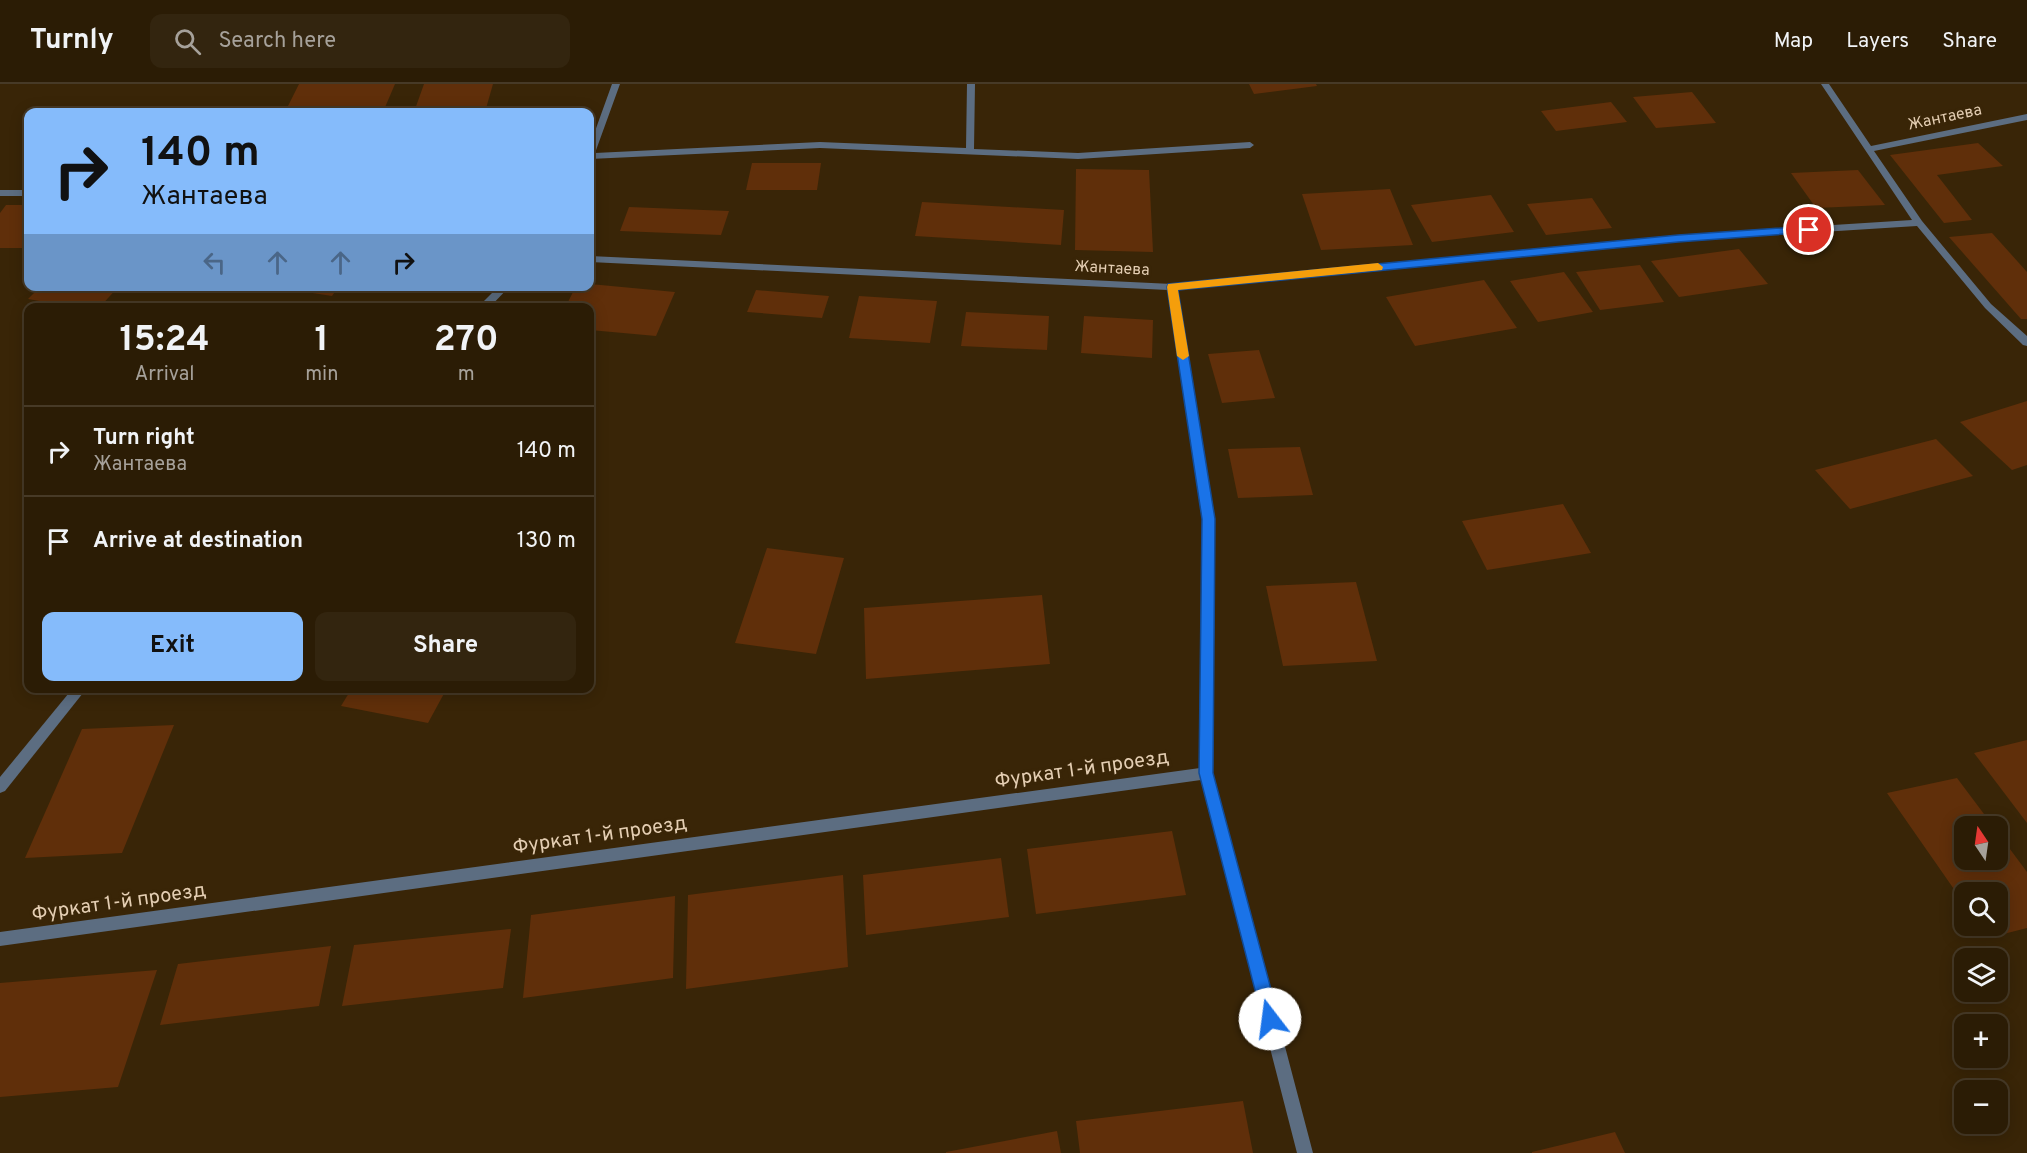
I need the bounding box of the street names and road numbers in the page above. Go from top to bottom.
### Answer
street label: Жантаева [1906,100,1984,136]
street label: Жантаева [1074,257,1150,281]
street label: Фуркат 1-й проезд [993,745,1171,795]
street label: Фуркат 1-й проезд [511,811,689,861]
street label: Фуркат 1-й проезд [30,878,208,928]

